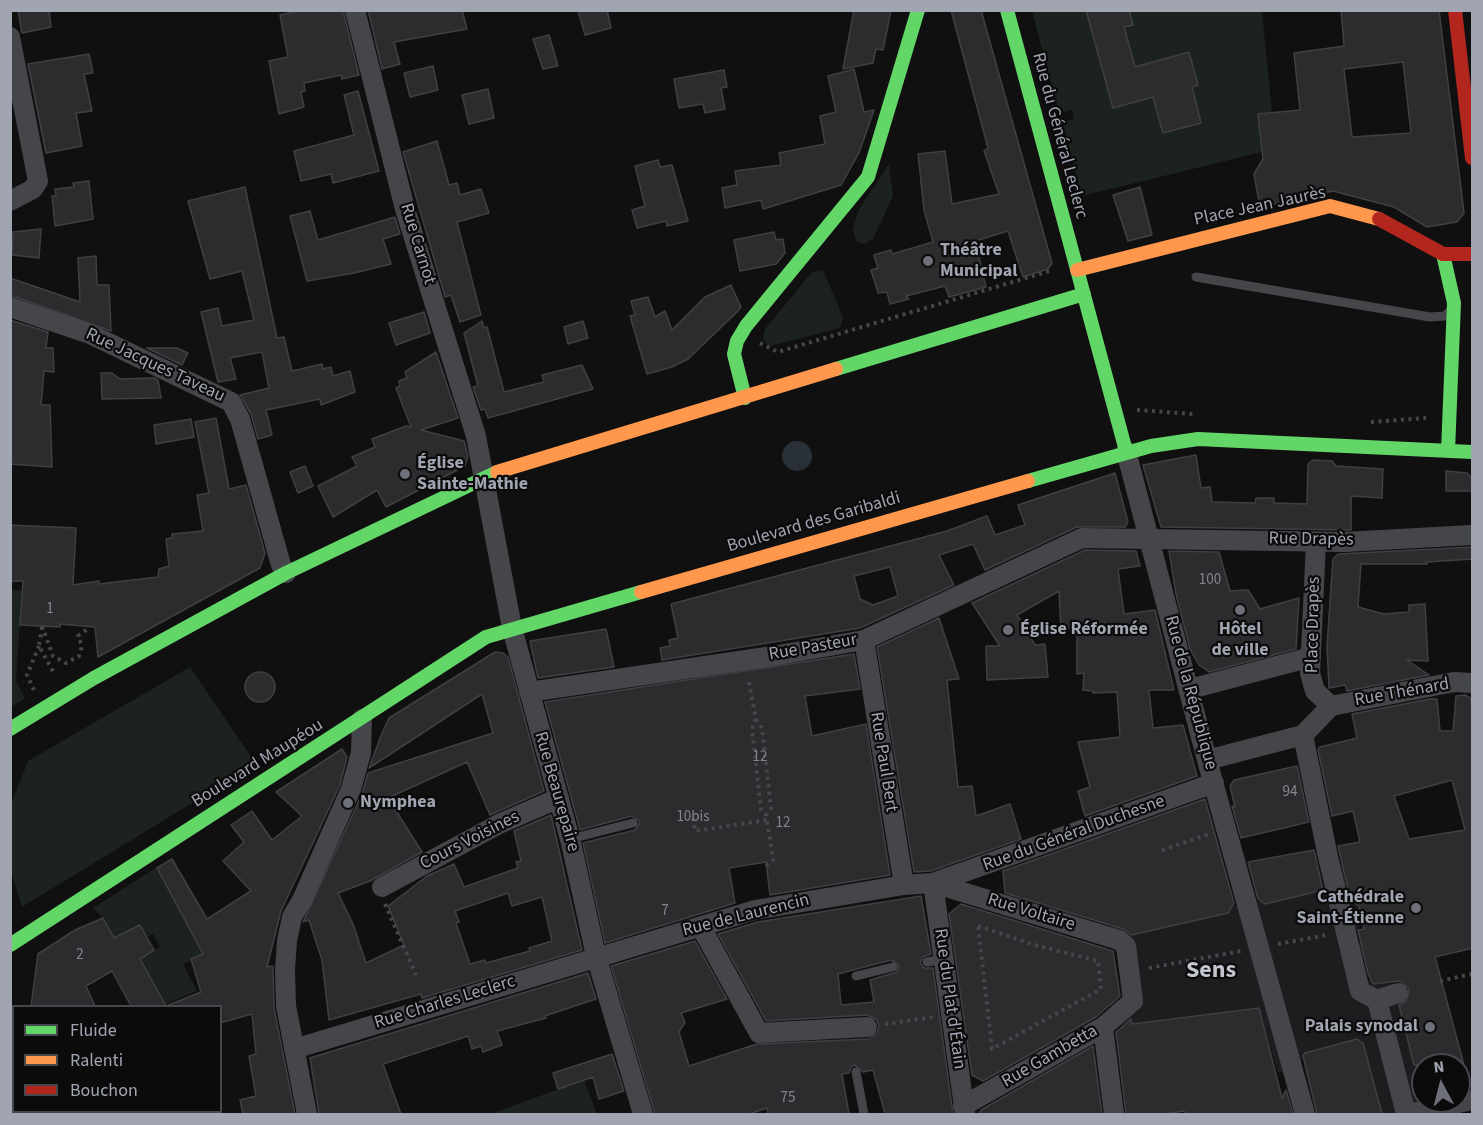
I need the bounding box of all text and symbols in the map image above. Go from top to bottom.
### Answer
street label: Rue du Général Leclerc [1026,50,1092,222]
street label: Place Jean Jaurès [1192,183,1328,231]
street label: Rue Carnot [394,201,440,287]
place label: Théâtre Municipal [940,240,1017,282]
marker: Théâtre Municipal [921,254,935,268]
street label: Rue Jacques Taveau [82,324,228,408]
place label: Église Sainte-Mathie [417,453,528,496]
marker: Église Sainte-Mathie [398,467,412,481]
street label: Boulevard des Garibaldi [725,488,903,558]
street label: Rue Drapès [1268,528,1354,552]
house number: 100 [1199,572,1221,590]
street label: Place Drapès [1302,577,1326,673]
house number: 1 [46,601,54,619]
marker: Hôtel de ville [1233,603,1247,617]
street label: Rue de la République [1159,614,1221,772]
place label: Église Réformée [1020,619,1148,641]
place label: Hôtel de ville [1211,619,1269,662]
marker: Église Réformée [1001,623,1015,637]
street label: Rue Pasteur [767,630,859,666]
street label: Rue Thénard [1353,674,1451,712]
street label: Rue Paul Bert [864,710,902,814]
street label: Boulevard Maupéou [188,715,328,813]
street label: Rue Beaurepaire [529,729,583,855]
house number: 12 [753,749,767,767]
house number: 94 [1283,784,1297,802]
street label: Rue du Général Duchesne [980,791,1168,877]
place label: Nymphea [360,792,436,814]
marker: Nymphea [341,796,355,810]
street label: Cours Voisines [417,807,523,875]
house number: 10bis [676,809,710,827]
house number: 12 [776,815,790,833]
place label: Cathédrale Saint-Étienne [1297,887,1404,930]
street label: Rue Voltaire [985,889,1077,937]
street label: Rue de Laurencin [680,890,812,942]
marker: Cathédrale Saint-Étienne [1409,901,1423,915]
house number: 7 [661,903,669,921]
street label: Rue du Plat d'Étain [928,927,970,1071]
house number: 2 [76,947,84,965]
district label: Sens [1186,958,1236,986]
street label: Rue Charles Leclerc [372,971,518,1035]
legend [12,1005,222,1113]
place label: Palais synodal [1305,1016,1418,1038]
text: Fluide [70,1018,117,1043]
marker: Palais synodal [1423,1020,1437,1034]
street label: Rue Gambetta [998,1021,1102,1093]
text: Ralenti [70,1048,123,1073]
north arrow [1411,1053,1471,1113]
text: N [1432,1056,1446,1079]
text: Bouchon [70,1078,138,1103]
house number: 75 [781,1090,795,1108]

